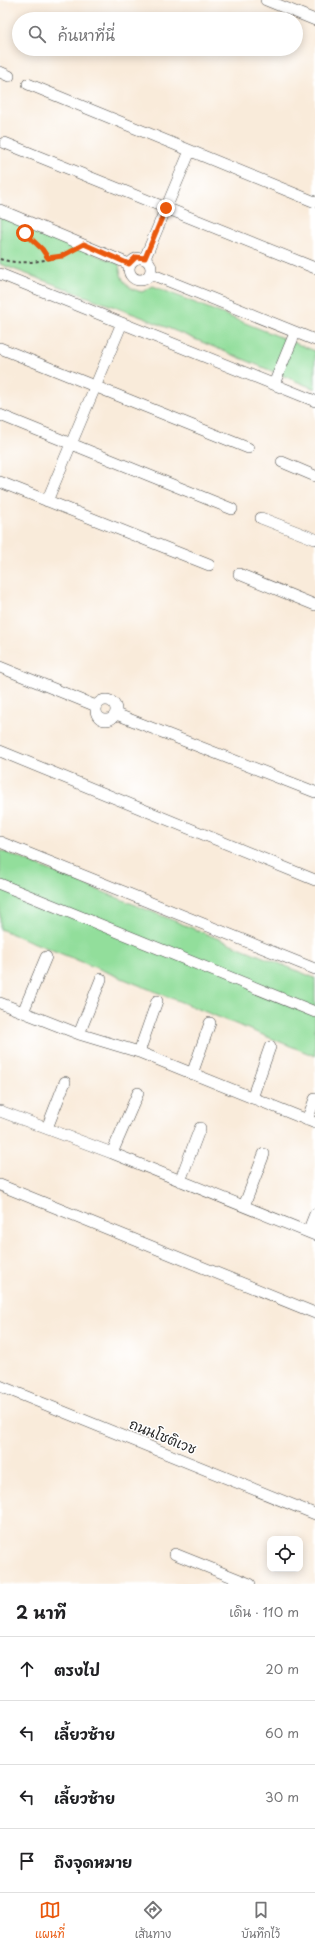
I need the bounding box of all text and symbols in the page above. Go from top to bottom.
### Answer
search box [12,12,303,56]
icon: search [26,23,48,45]
text: ค้นหาที่นี่ [58,23,115,46]
route end [157,199,175,217]
route start [16,224,34,242]
street label: ถนนโชติเวช [126,1413,200,1459]
map controls [267,1536,303,1572]
button: locate [267,1536,303,1572]
text: 2 นาที [16,1599,66,1625]
text: เดิน · 110 m [229,1602,299,1621]
icon: ahead [16,1658,38,1680]
text: ตรงไป [54,1658,100,1681]
text: 20 m [265,1659,299,1678]
icon: left [16,1722,38,1744]
text: เลี้ยวซ้าย [54,1722,115,1745]
text: 60 m [265,1723,299,1742]
icon: left [16,1786,38,1808]
text: เลี้ยวซ้าย [54,1786,115,1809]
text: 30 m [265,1787,299,1806]
icon: arrive [16,1850,38,1872]
text: ถึงจุดหมาย [54,1850,132,1873]
tab: แผนที่ [35,1899,65,1942]
tab: เส้นทาง [135,1899,171,1942]
tab: บันทึกไว้ [241,1899,280,1942]

